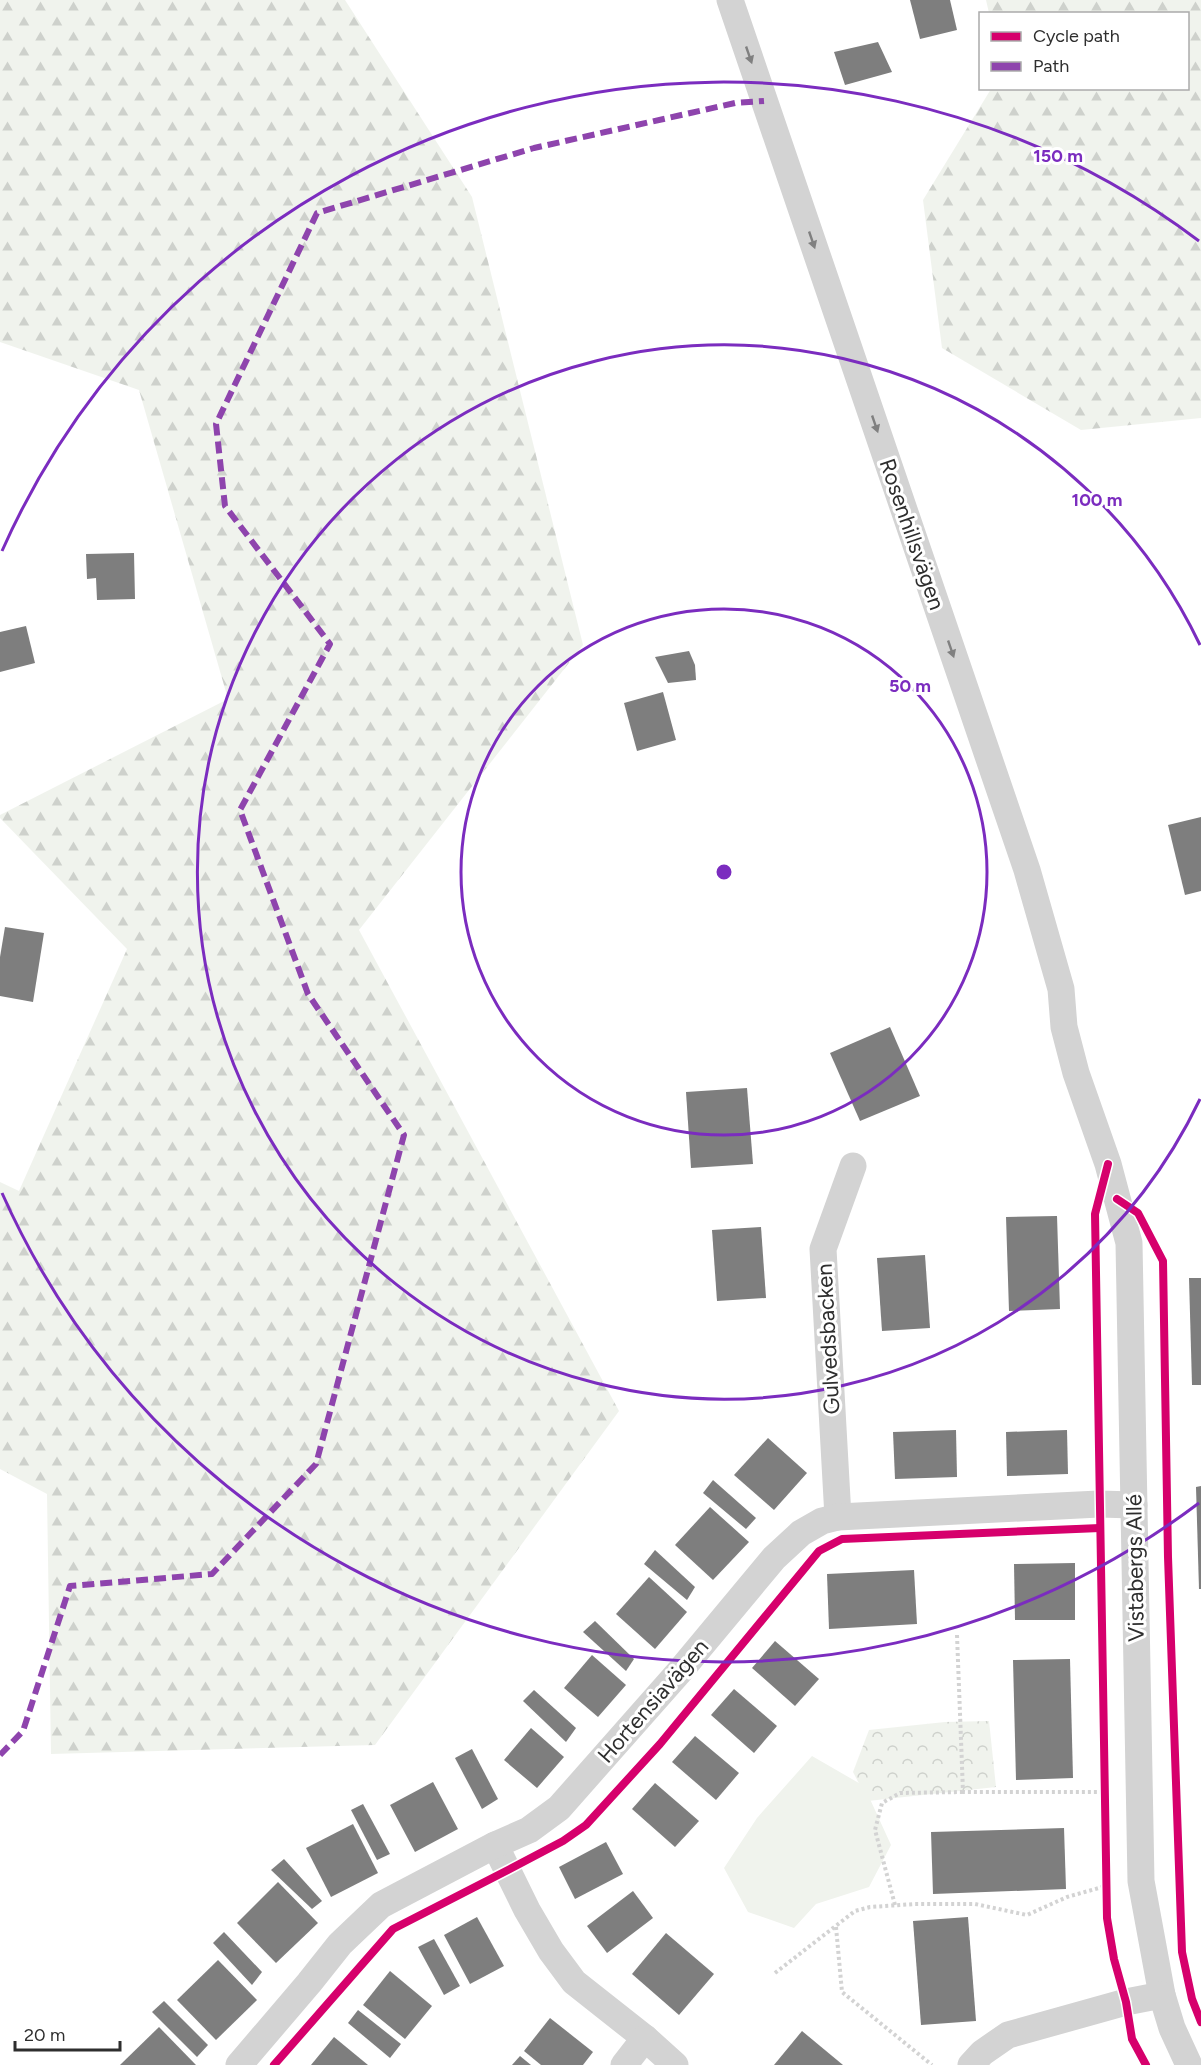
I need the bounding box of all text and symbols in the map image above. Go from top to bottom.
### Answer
legend [979,12,1189,90]
text: Cycle path [1033,25,1120,47]
one-way arrow [744,46,754,64]
text: Path [1033,55,1069,77]
text: 150 m [1033,145,1083,167]
one-way arrow [807,231,817,249]
one-way arrow [870,415,880,433]
street label: Rosenhillsvägen [873,455,951,613]
text: 100 m [1072,489,1122,511]
one-way arrow [947,640,957,658]
text: 50 m [889,675,931,697]
centre of rings [714,862,734,882]
street label: Gulvedsbacken [811,1263,845,1415]
street label: Vistabergs Allé [1120,1494,1150,1642]
street label: Hortensiavägen [592,1633,714,1769]
scale bar [15,2014,120,2052]
text: 20 m [24,2024,65,2046]

